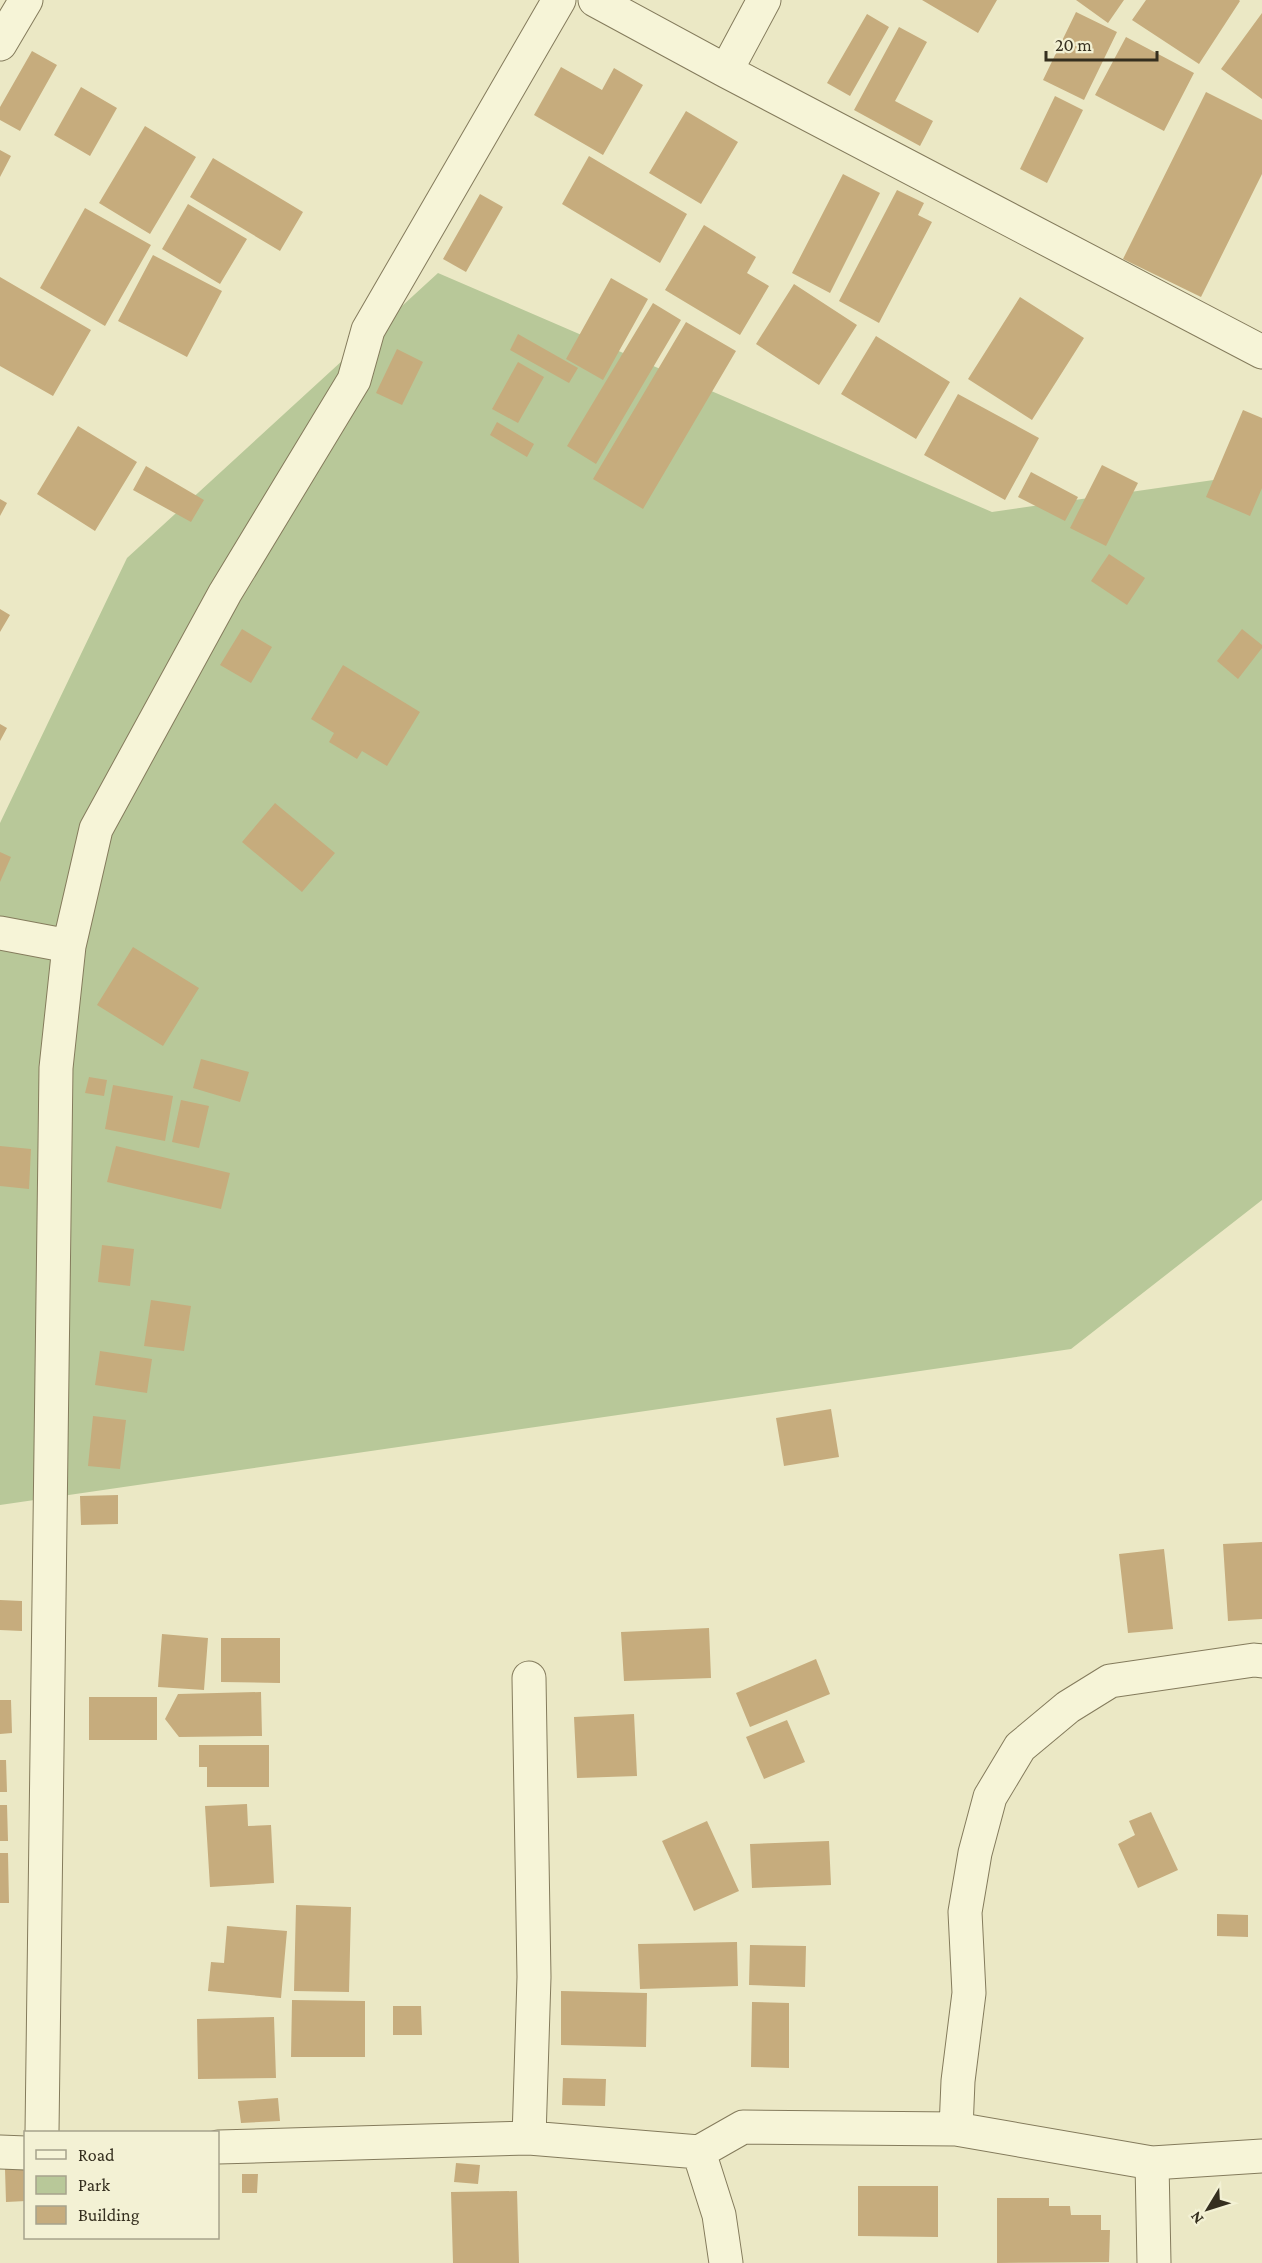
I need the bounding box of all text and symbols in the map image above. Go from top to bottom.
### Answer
scale bar [1046,24,1157,62]
text: 20 m [1055,35,1092,55]
legend [24,2131,219,2239]
text: Road [78,2145,115,2165]
text: Park [78,2175,110,2195]
north arrow [1178,2179,1238,2239]
text: Building [78,2205,140,2225]
text: N [1186,2208,1207,2227]

